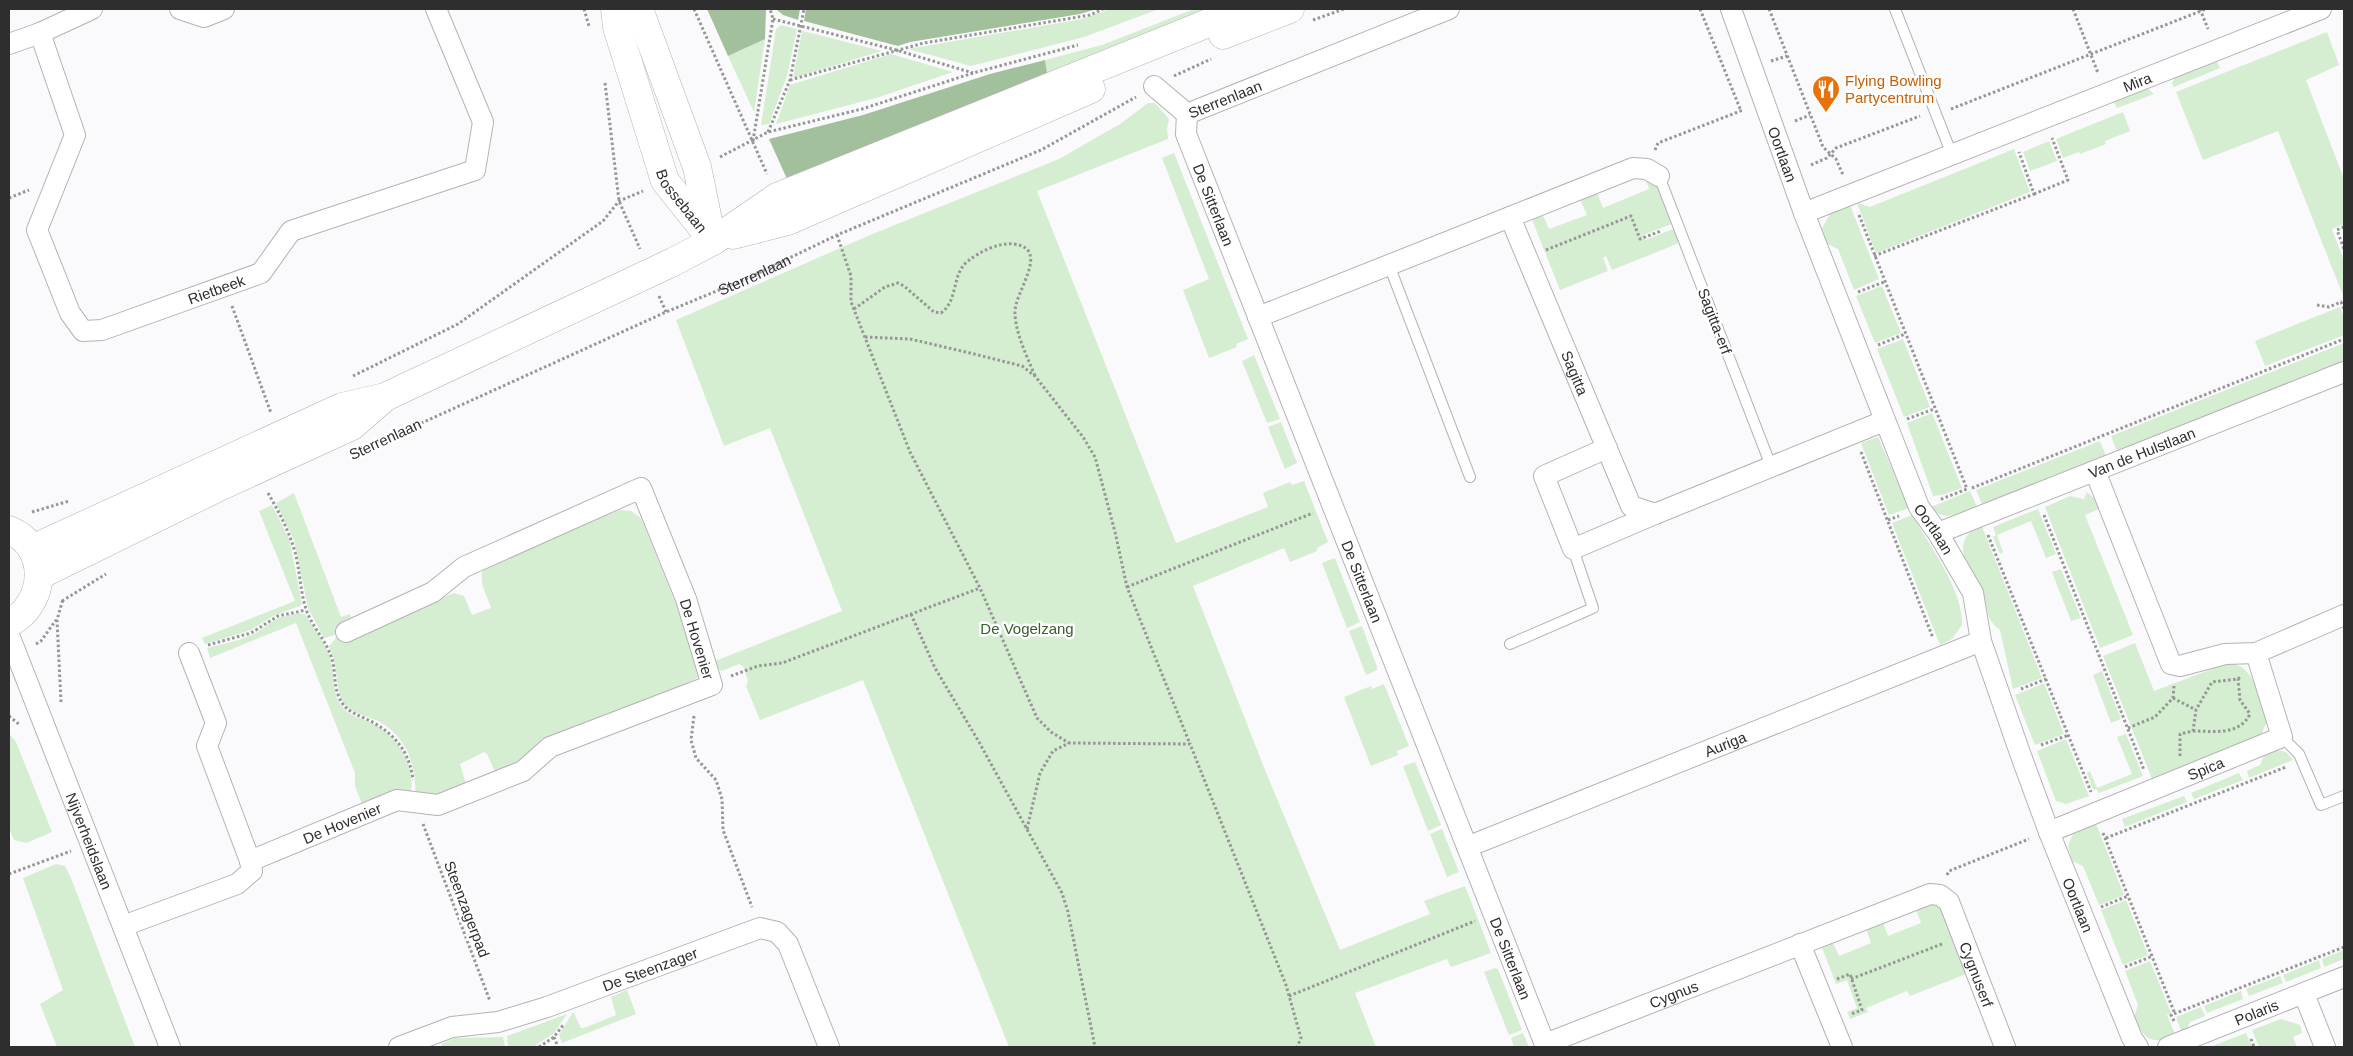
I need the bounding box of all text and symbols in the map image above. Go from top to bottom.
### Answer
street label: Mira [2120,68,2154,95]
place label: Flying Bowling Partycentrum [1845,72,1942,106]
restaurant icon: Flying Bowling Partycentrum [1811,74,1841,113]
street label: Sterrenlaan [1186,77,1264,121]
street label: Oortlaan [1765,124,1801,184]
street label: De Sitterlaan [1190,161,1238,248]
street label: Bossebaan [653,167,711,236]
street label: Sterrenlaan [716,250,793,298]
street label: Rietbeek [185,271,247,307]
street label: Sagitta-erf [1695,286,1736,357]
street label: Sagitta [1558,348,1592,398]
street label: Sterrenlaan [346,415,424,463]
street label: Van de Hulstlaan [2086,424,2197,481]
street label: Oortlaan [1911,500,1957,557]
street label: De Sitterlaan [1339,538,1386,625]
street label: De Hovenier [677,597,717,681]
park label: De Vogelzang [980,620,1074,637]
street label: Auriga [1702,727,1749,760]
street label: Spica [2185,753,2227,783]
street label: Nijverheidslaan [63,790,116,892]
street label: De Hovenier [300,799,384,847]
street label: Steenzagerpad [441,858,493,960]
street label: Oortlaan [2060,875,2097,935]
street label: De Sitterlaan [1487,915,1535,1002]
street label: Cygnuserf [1957,939,1997,1010]
street label: De Steenzager [600,943,700,994]
street label: Cygnus [1647,977,1700,1011]
street label: Polaris [2232,996,2281,1028]

